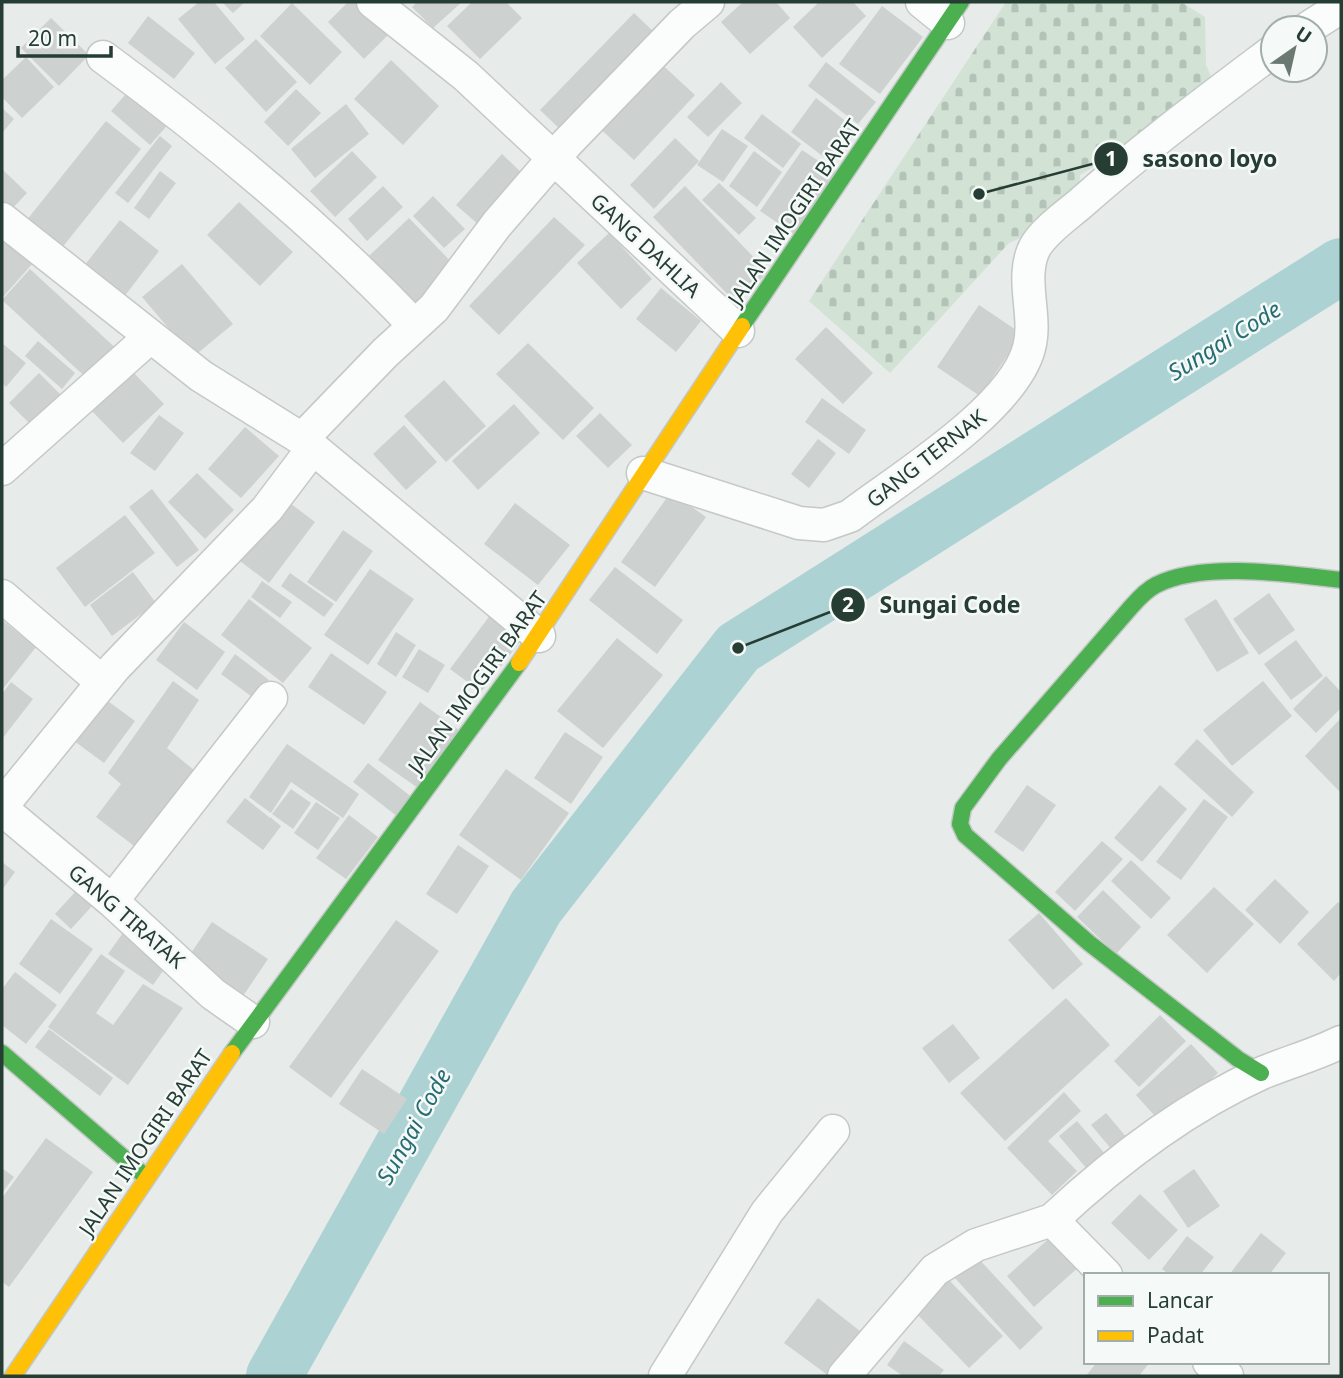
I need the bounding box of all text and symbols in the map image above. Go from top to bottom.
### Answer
scale bar [18,14,110,58]
north arrow [1259,14,1329,84]
text: U [1290,20,1317,50]
text: 20 m [28,24,77,52]
street label: JALAN IMOGIRI BARAT [720,113,867,312]
callout: sasono loyo [1094,137,1291,181]
text: sasono loyo [1143,142,1277,174]
text: 1 [1105,144,1117,172]
street label: GANG DAHLIA [585,187,707,304]
water label: Sungai Code [1161,293,1287,387]
street label: GANG TERNAK [861,403,991,513]
callout: Sungai Code [831,583,1035,627]
street label: JALAN IMOGIRI BARAT [400,585,553,781]
text: Sungai Code [879,588,1021,620]
text: 2 [842,590,854,618]
street label: GANG TIRATAK [63,858,191,974]
street label: JALAN IMOGIRI BARAT [71,1043,218,1242]
water label: Sungai Code [368,1062,458,1190]
legend [1084,1273,1329,1364]
text: Lancar [1147,1286,1214,1314]
text: Padat [1147,1321,1204,1349]

